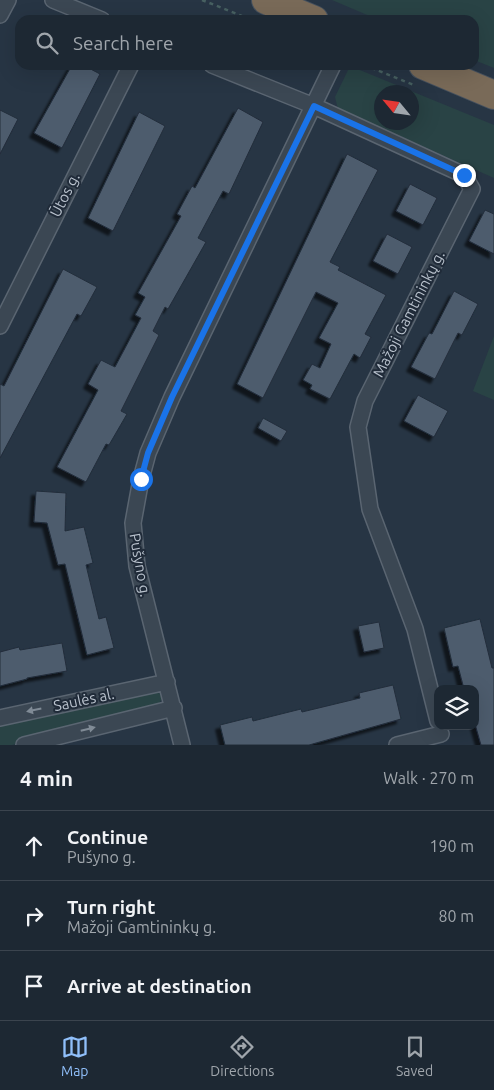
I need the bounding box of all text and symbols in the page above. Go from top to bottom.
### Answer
search box [15,15,479,70]
icon: search [33,29,61,57]
text: Search here [73,32,173,54]
north arrow [374,85,419,130]
route end [453,164,476,187]
street label: Ūtos g. [46,170,83,220]
street label: Mažoji Gamtininkų g. [369,248,448,380]
route start [130,468,153,491]
street label: Pušyno g. [127,532,154,598]
street label: Saulės al. [52,685,116,714]
map controls [434,685,479,730]
button: layers [434,685,479,730]
one-way arrow [26,707,42,715]
one-way arrow [81,725,96,733]
text: 4 min [20,766,73,790]
text: Walk · 270 m [383,769,474,787]
text: Continue [67,826,148,848]
icon: ahead [20,832,48,860]
text: 190 m [429,837,474,855]
text: Pušyno g. [67,848,136,866]
text: Turn right [67,896,155,918]
icon: right [20,902,48,930]
text: 80 m [438,907,474,925]
text: Mažoji Gamtininkų g. [67,918,216,936]
icon: arrive [20,972,48,1000]
text: Arrive at destination [67,975,252,997]
tab: Map [61,1033,89,1079]
tab: Directions [210,1033,274,1079]
tab: Saved [396,1033,433,1079]

